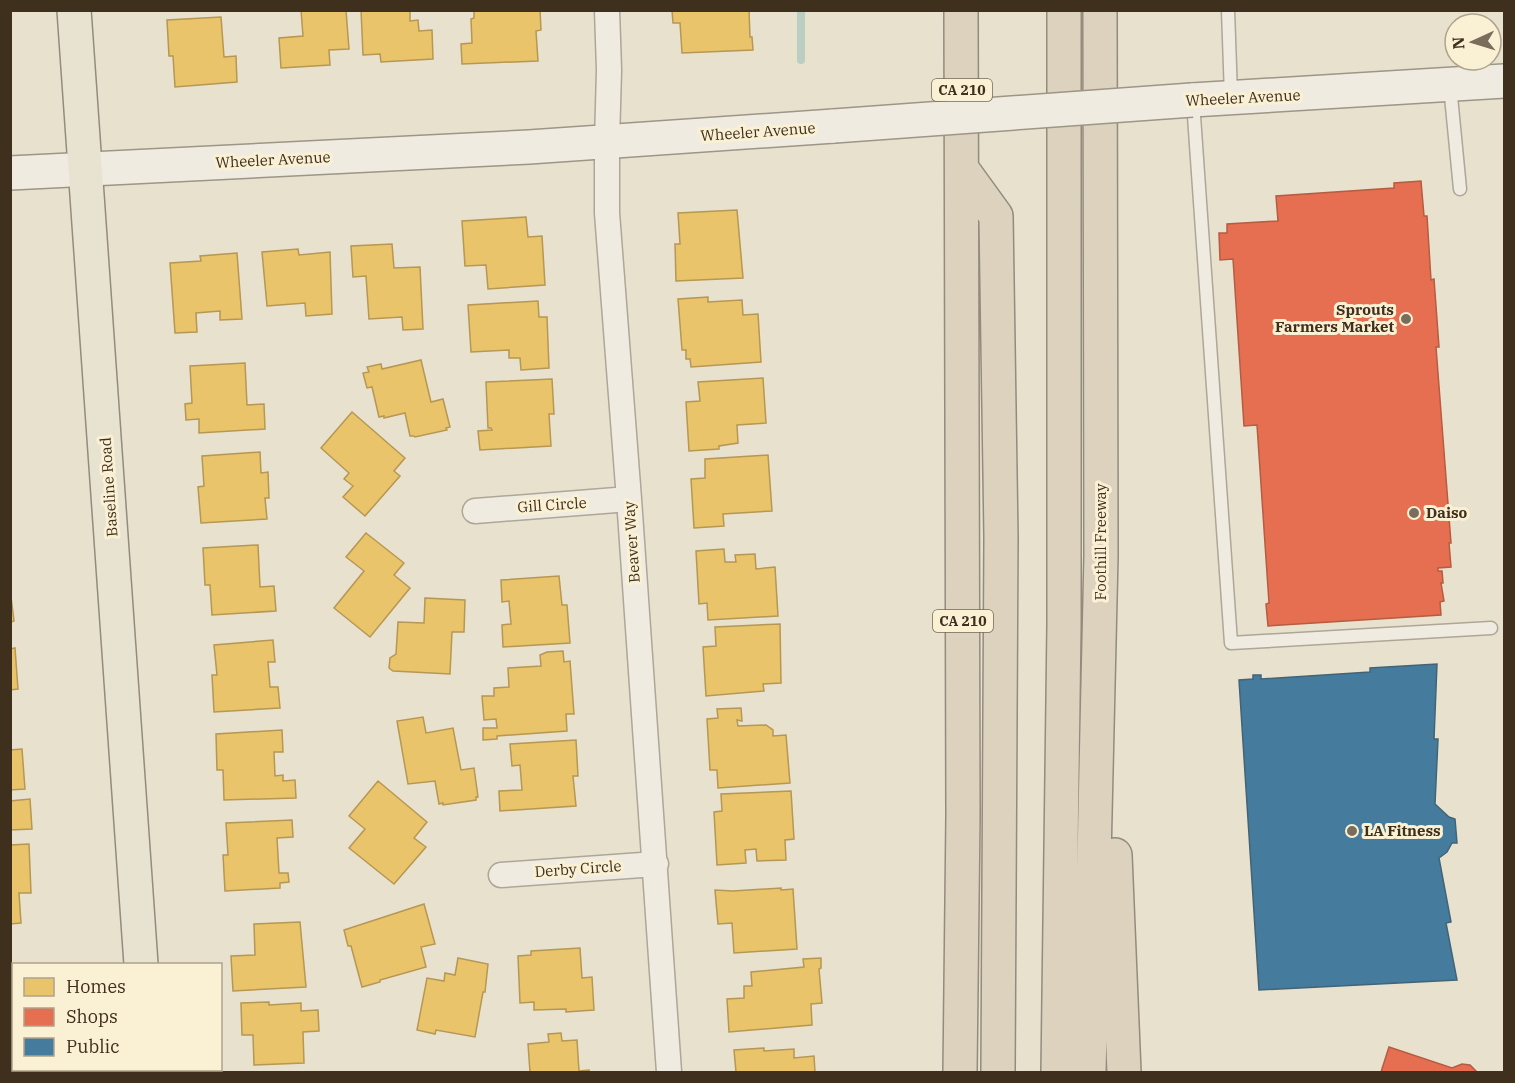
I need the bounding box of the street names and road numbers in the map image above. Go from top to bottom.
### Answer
road number: CA 210 [932,79,992,101]
street label: Wheeler Avenue [1185,85,1301,110]
street label: Wheeler Avenue [700,118,816,145]
street label: Wheeler Avenue [215,147,331,172]
street label: Baseline Road [96,437,121,537]
street label: Foothill Freeway [1091,483,1110,601]
street label: Gill Circle [517,493,587,516]
street label: Beaver Way [619,501,644,584]
road number: CA 210 [933,610,993,632]
street label: Derby Circle [534,856,622,881]

